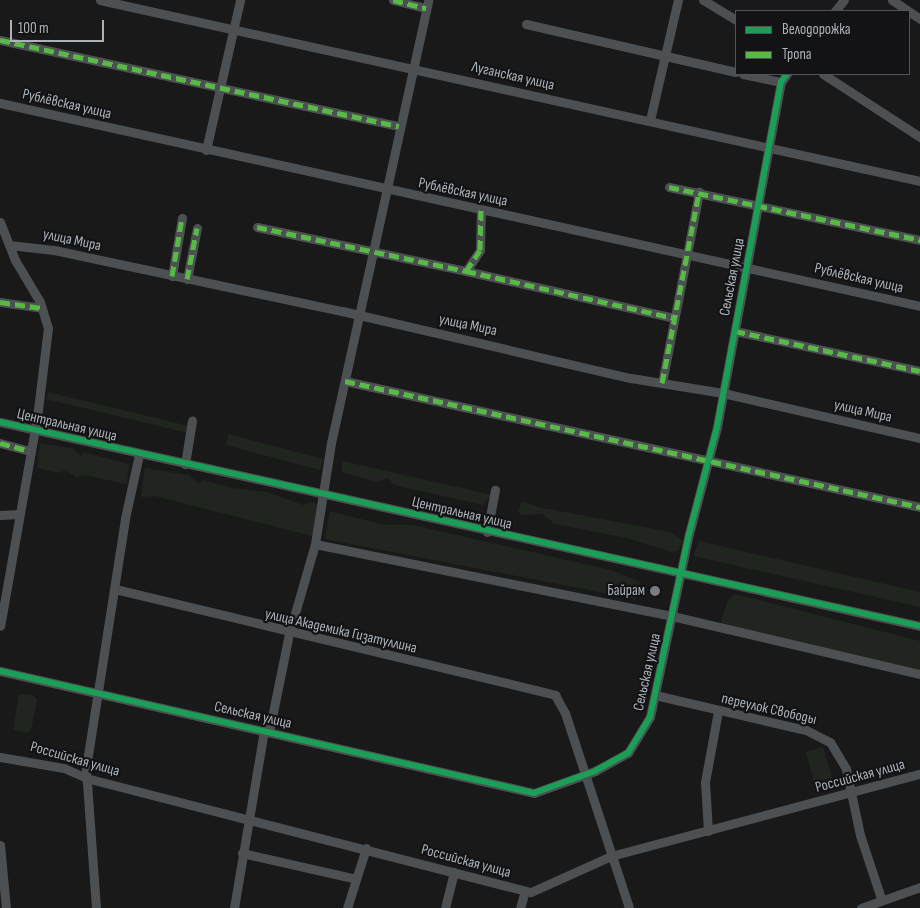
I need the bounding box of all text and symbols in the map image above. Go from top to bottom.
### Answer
scale bar [12,10,106,42]
legend [735,10,910,75]
text: 100 m [18,19,49,38]
text: Велодорожка [782,20,851,39]
text: Тропа [782,45,812,64]
street label: Луганская улица [470,58,556,94]
street label: Рублёвская улица [21,85,113,123]
street label: Рублёвская улица [417,174,509,210]
street label: улица Мира [41,225,103,255]
street label: Сельская улица [716,237,748,317]
street label: Рублёвская улица [813,259,905,297]
street label: улица Мира [437,310,499,340]
street label: улица Мира [832,396,894,426]
street label: Центральная улица [15,405,119,445]
street label: Центральная улица [410,493,514,533]
place label: Байрам [607,582,645,600]
marker: Байрам [649,585,661,597]
street label: улица Академика Гизатуллина [263,605,419,657]
street label: Сельская улица [629,632,665,712]
street label: переулок Свободы [720,689,818,729]
street label: Сельская улица [213,697,293,733]
street label: Российская улица [28,738,122,780]
street label: Российская улица [813,755,907,797]
street label: Российская улица [419,840,513,882]

